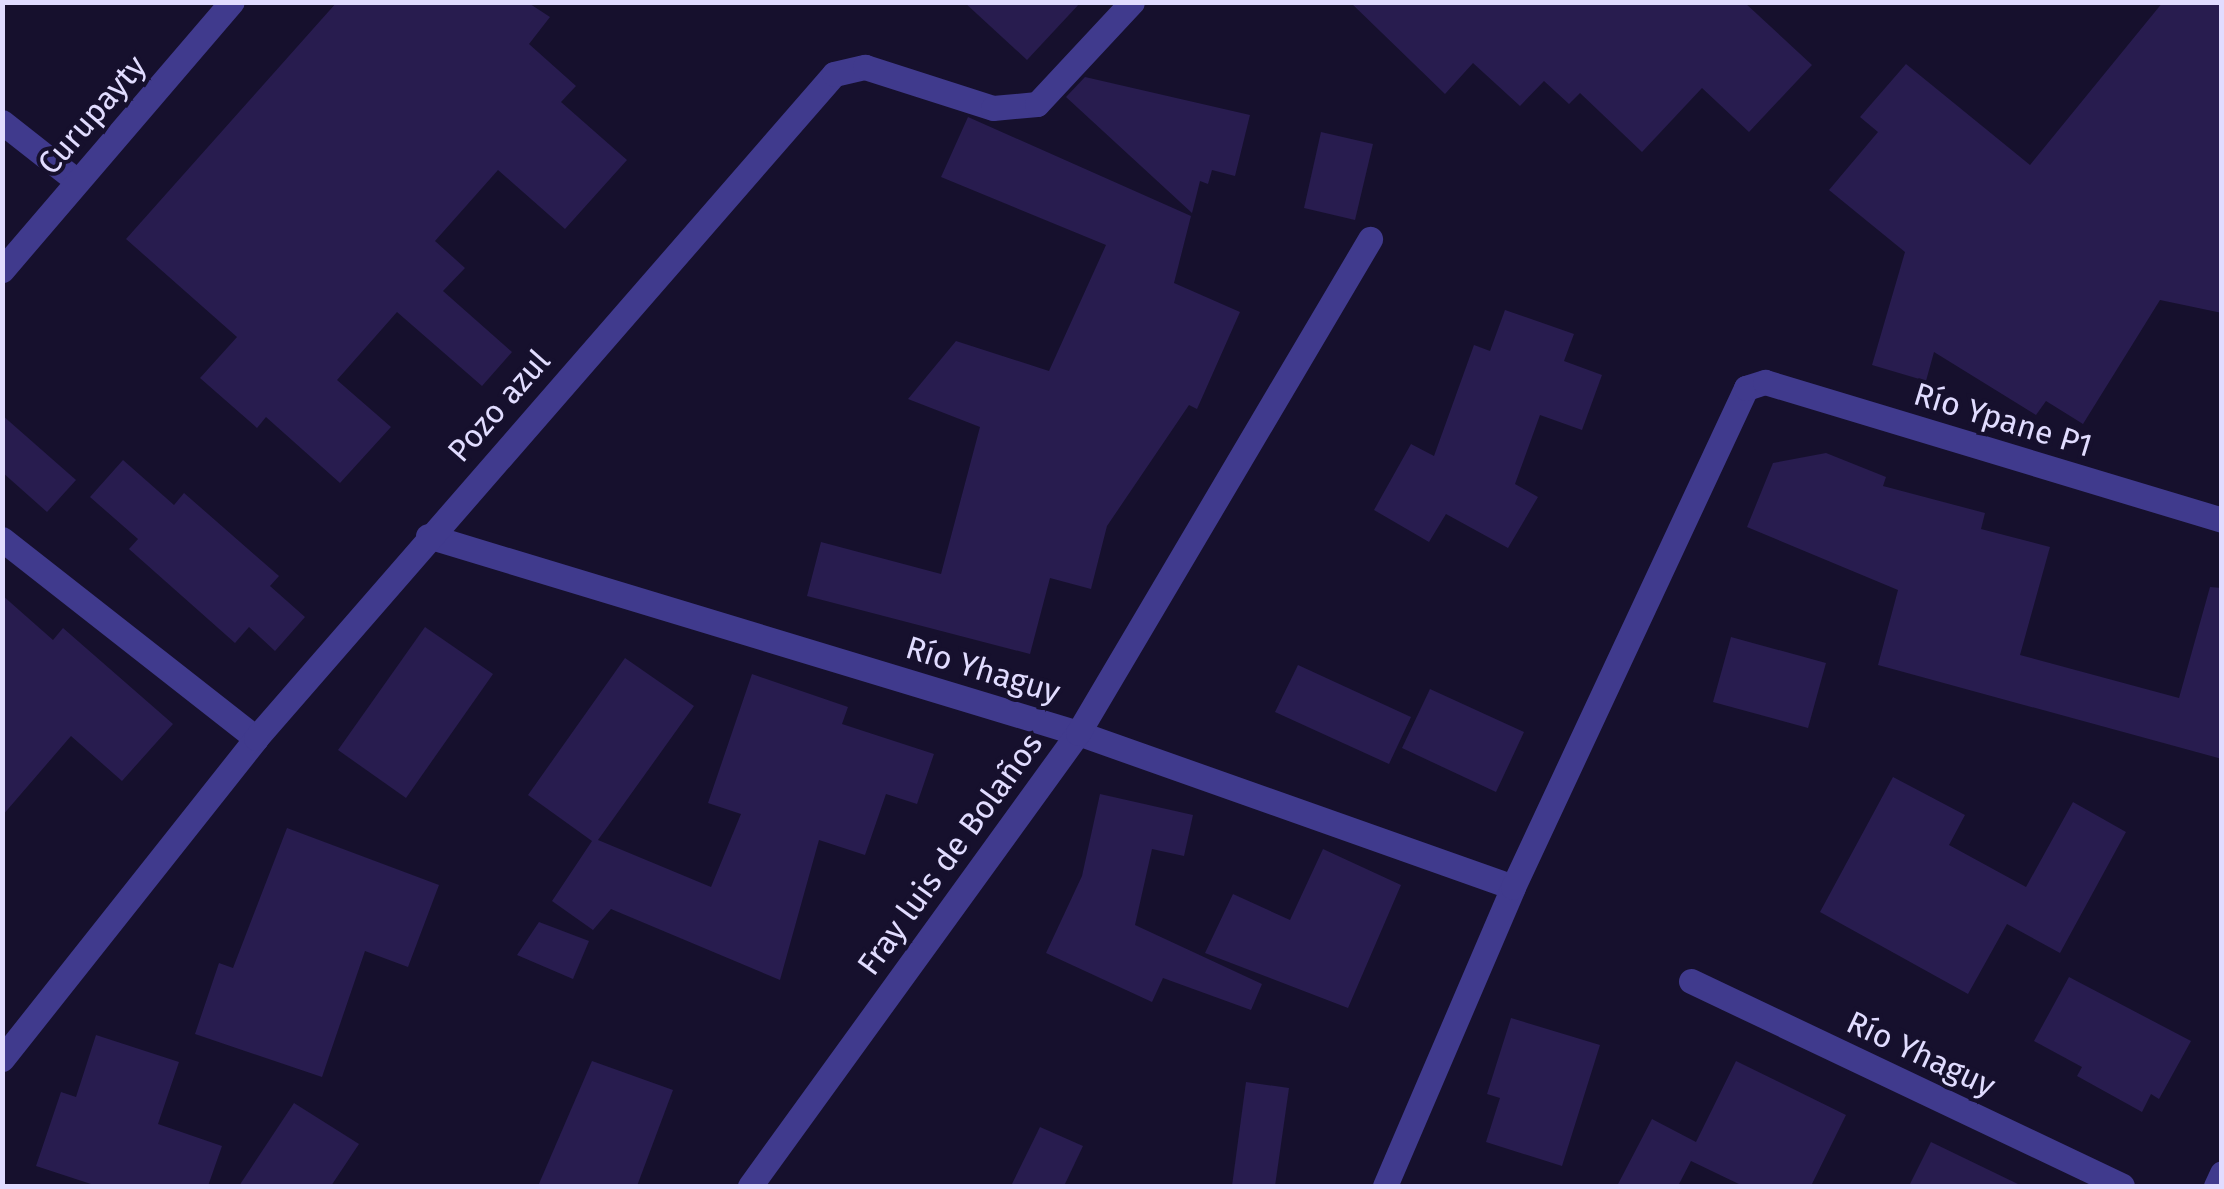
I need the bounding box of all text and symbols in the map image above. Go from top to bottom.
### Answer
street label: Curupayty [30,48,154,182]
street label: Pozo azul [440,342,558,470]
street label: Río Ypane P1 [1909,375,2097,465]
street label: Río Yhaguy [901,628,1065,712]
street label: Fray luis de Bolaños [849,726,1051,982]
street label: Río Yhaguy [1841,1003,2001,1105]

